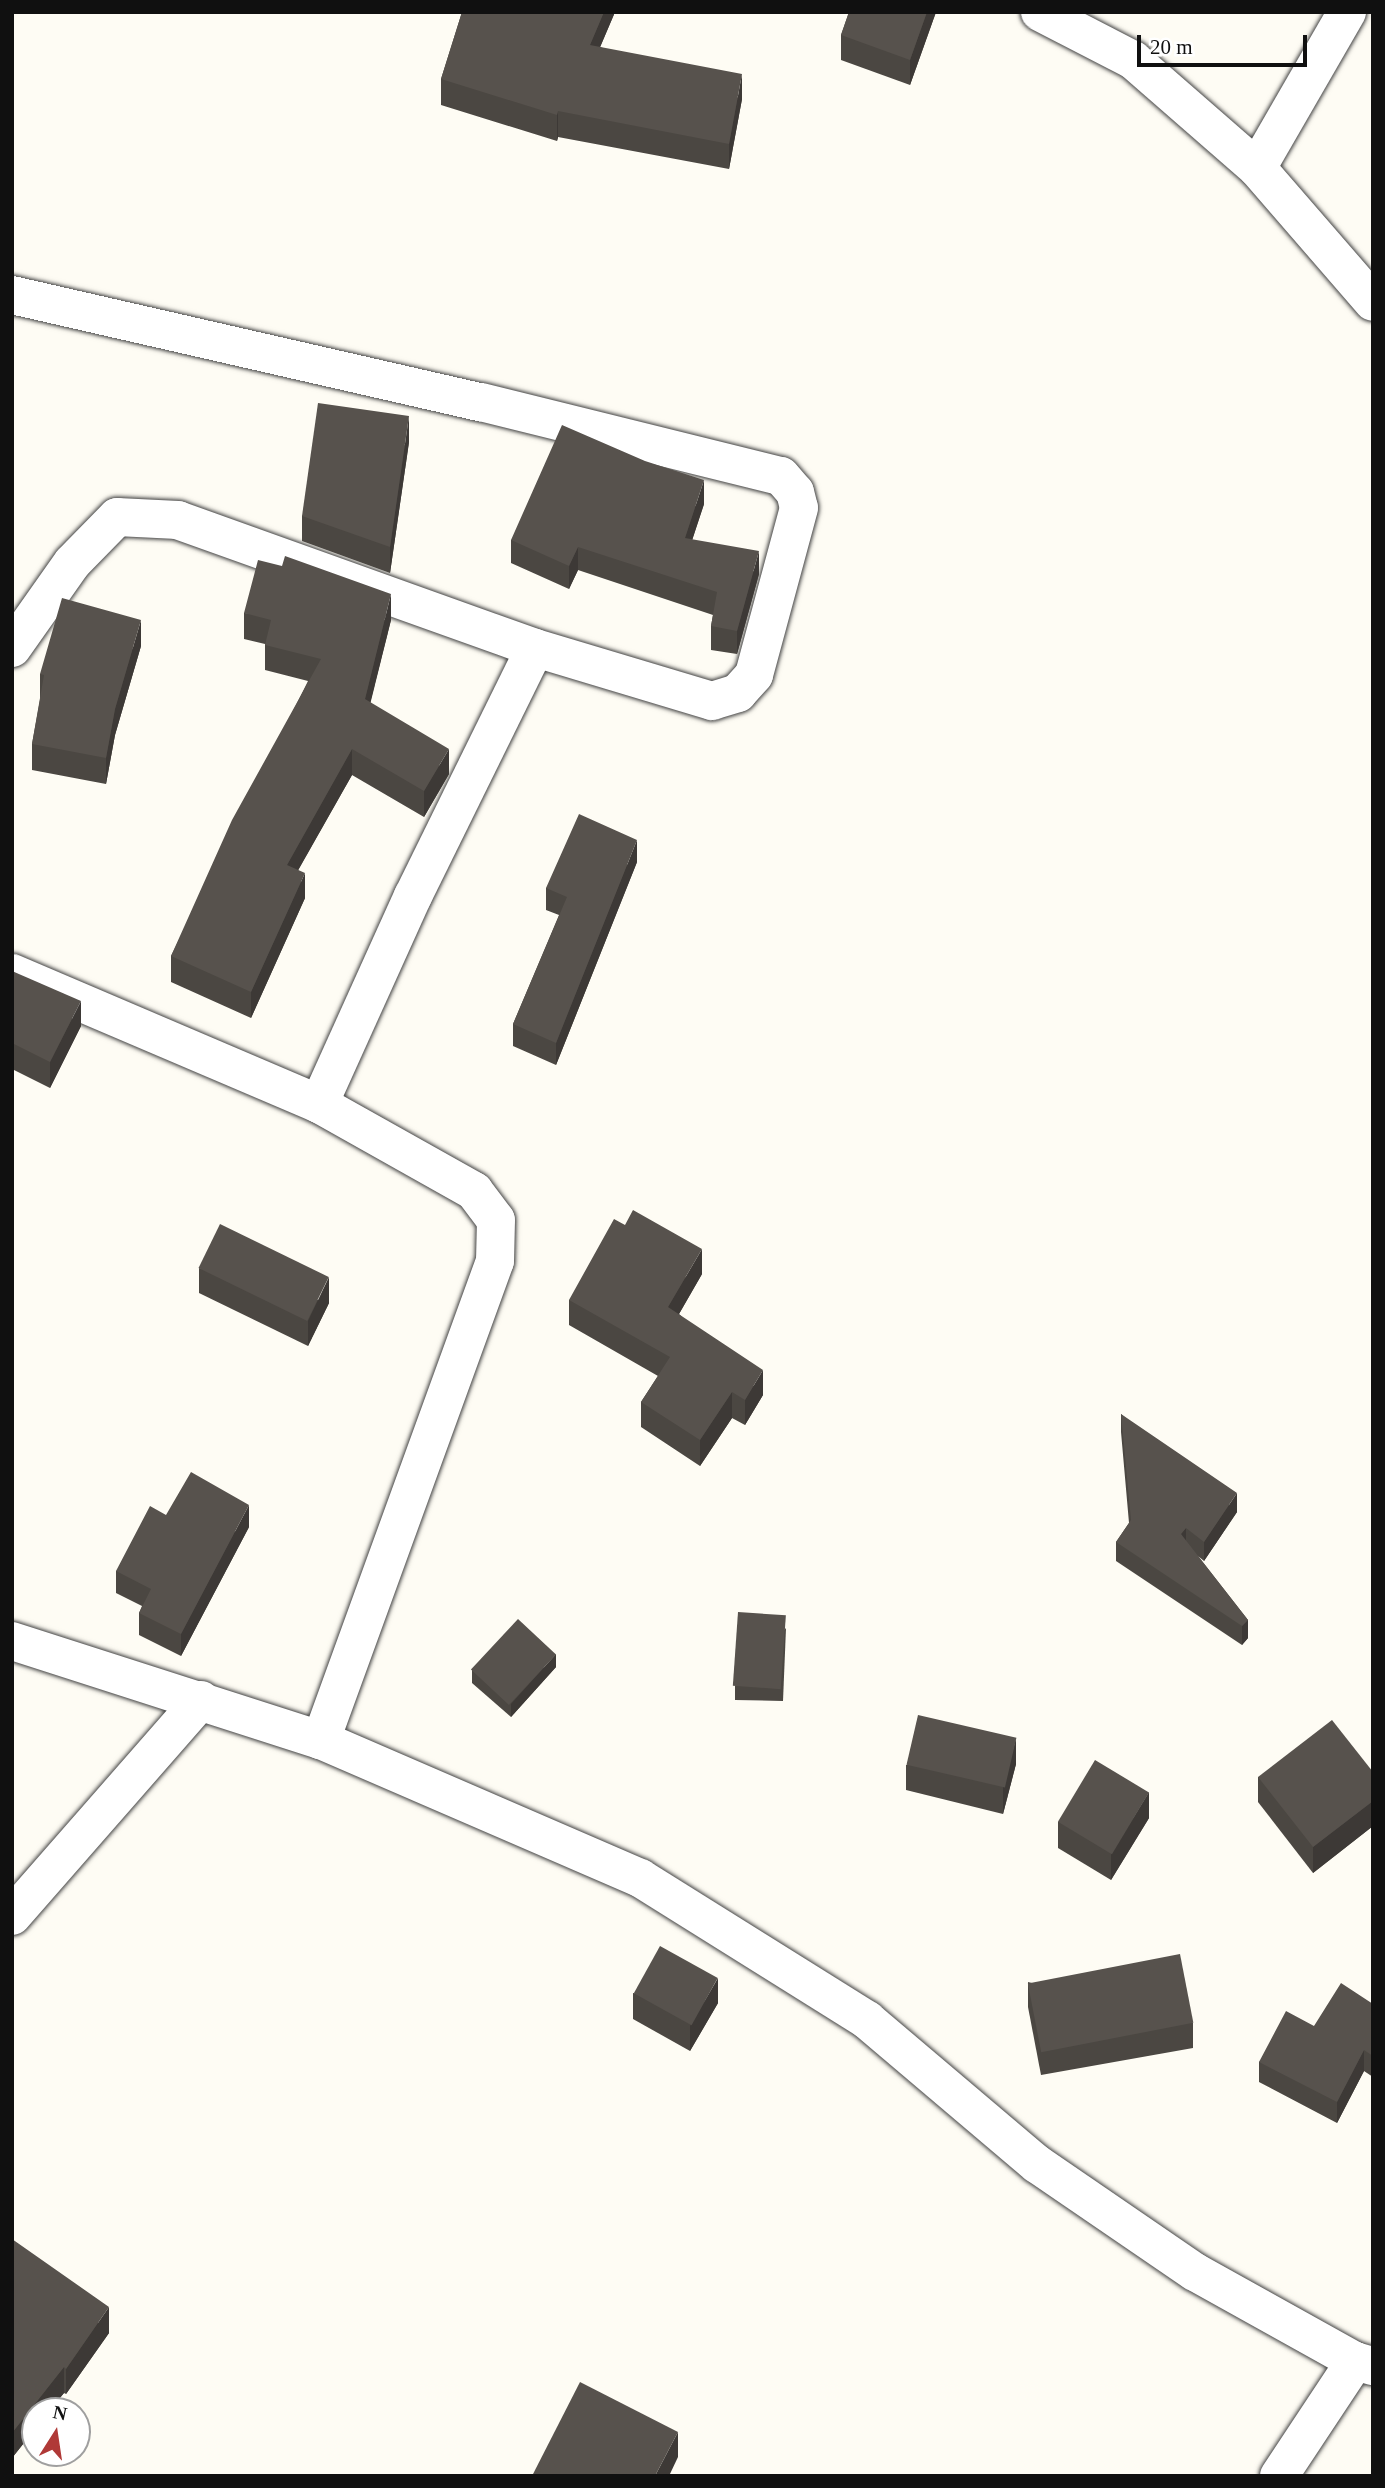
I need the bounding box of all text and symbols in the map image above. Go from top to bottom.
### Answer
scale bar [1140,21,1310,65]
text: 20 m [1150,35,1193,59]
north arrow [21,2397,91,2467]
text: N [51,2401,69,2425]

